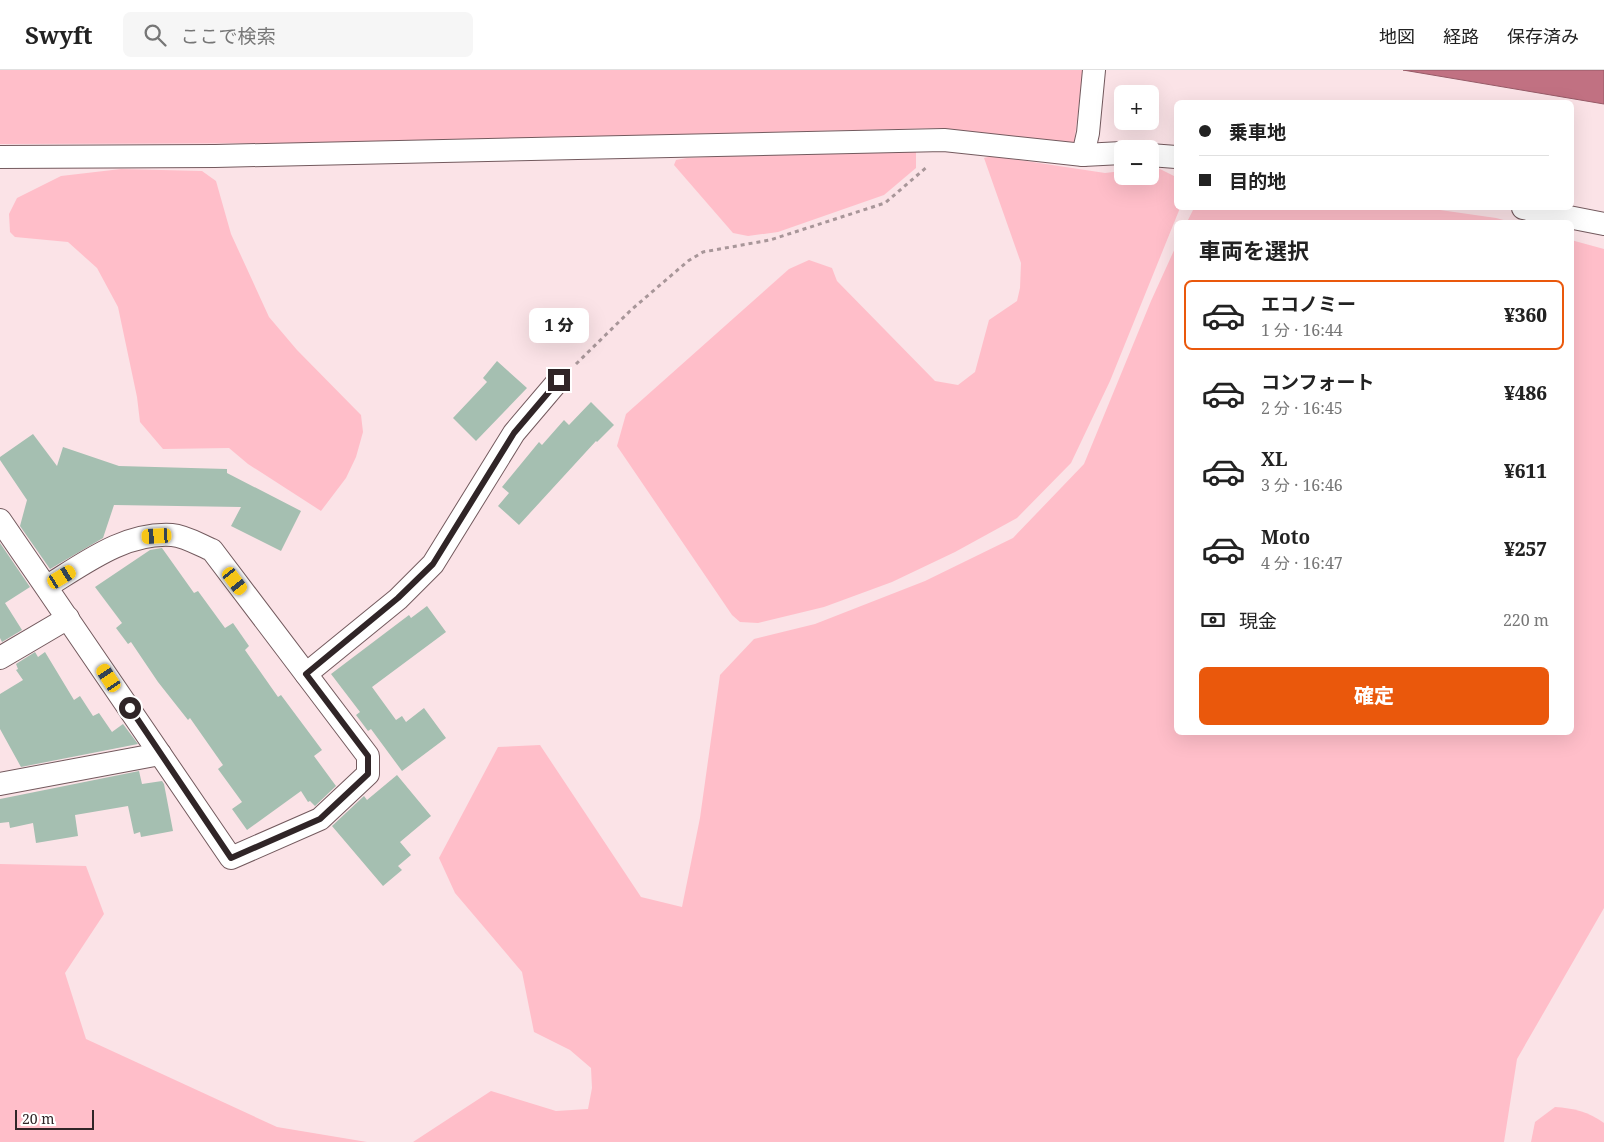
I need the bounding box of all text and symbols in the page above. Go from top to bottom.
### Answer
search box [123,12,473,57]
text: Swyft [25,18,93,51]
icon: search [141,21,169,49]
text: ここで検索 [181,23,276,49]
text: 地図 [1379,24,1415,48]
text: 経路 [1443,24,1479,48]
text: 保存済み [1507,24,1579,48]
map controls [1114,85,1159,185]
button: + [1114,85,1159,130]
text: 乗車地 [1229,119,1286,145]
button: − [1114,140,1159,185]
text: 目的地 [1229,168,1286,194]
text: 車両を選択 [1199,235,1309,265]
text: エコノミー [1261,291,1356,317]
icon: car [1201,293,1246,338]
text: ¥360 [1504,302,1547,328]
callout: 1 分 [529,308,589,342]
text: 1 分 [544,314,574,336]
text: 1 分 · 16:44 [1261,319,1343,341]
route end [548,369,570,391]
text: コンフォート [1261,369,1374,395]
icon: car [1201,371,1246,416]
text: ¥486 [1504,380,1547,406]
text: 2 分 · 16:45 [1261,397,1343,419]
text: XL [1261,446,1287,472]
icon: car [1201,449,1246,494]
text: ¥611 [1504,458,1547,484]
text: 3 分 · 16:46 [1261,474,1343,496]
text: Moto [1261,524,1310,550]
icon: car [1201,527,1246,572]
car [141,528,172,544]
text: ¥257 [1504,536,1547,562]
text: 4 分 · 16:47 [1261,552,1343,574]
car [45,563,78,591]
car [219,565,250,597]
icon: cash [1199,606,1227,634]
text: 現金 [1239,608,1277,634]
text: 220 m [1503,609,1549,631]
car [94,661,123,695]
button: 確定 [1199,667,1549,725]
route start [119,697,141,719]
scale bar [15,1107,94,1130]
text: 20 m [22,1109,55,1128]

